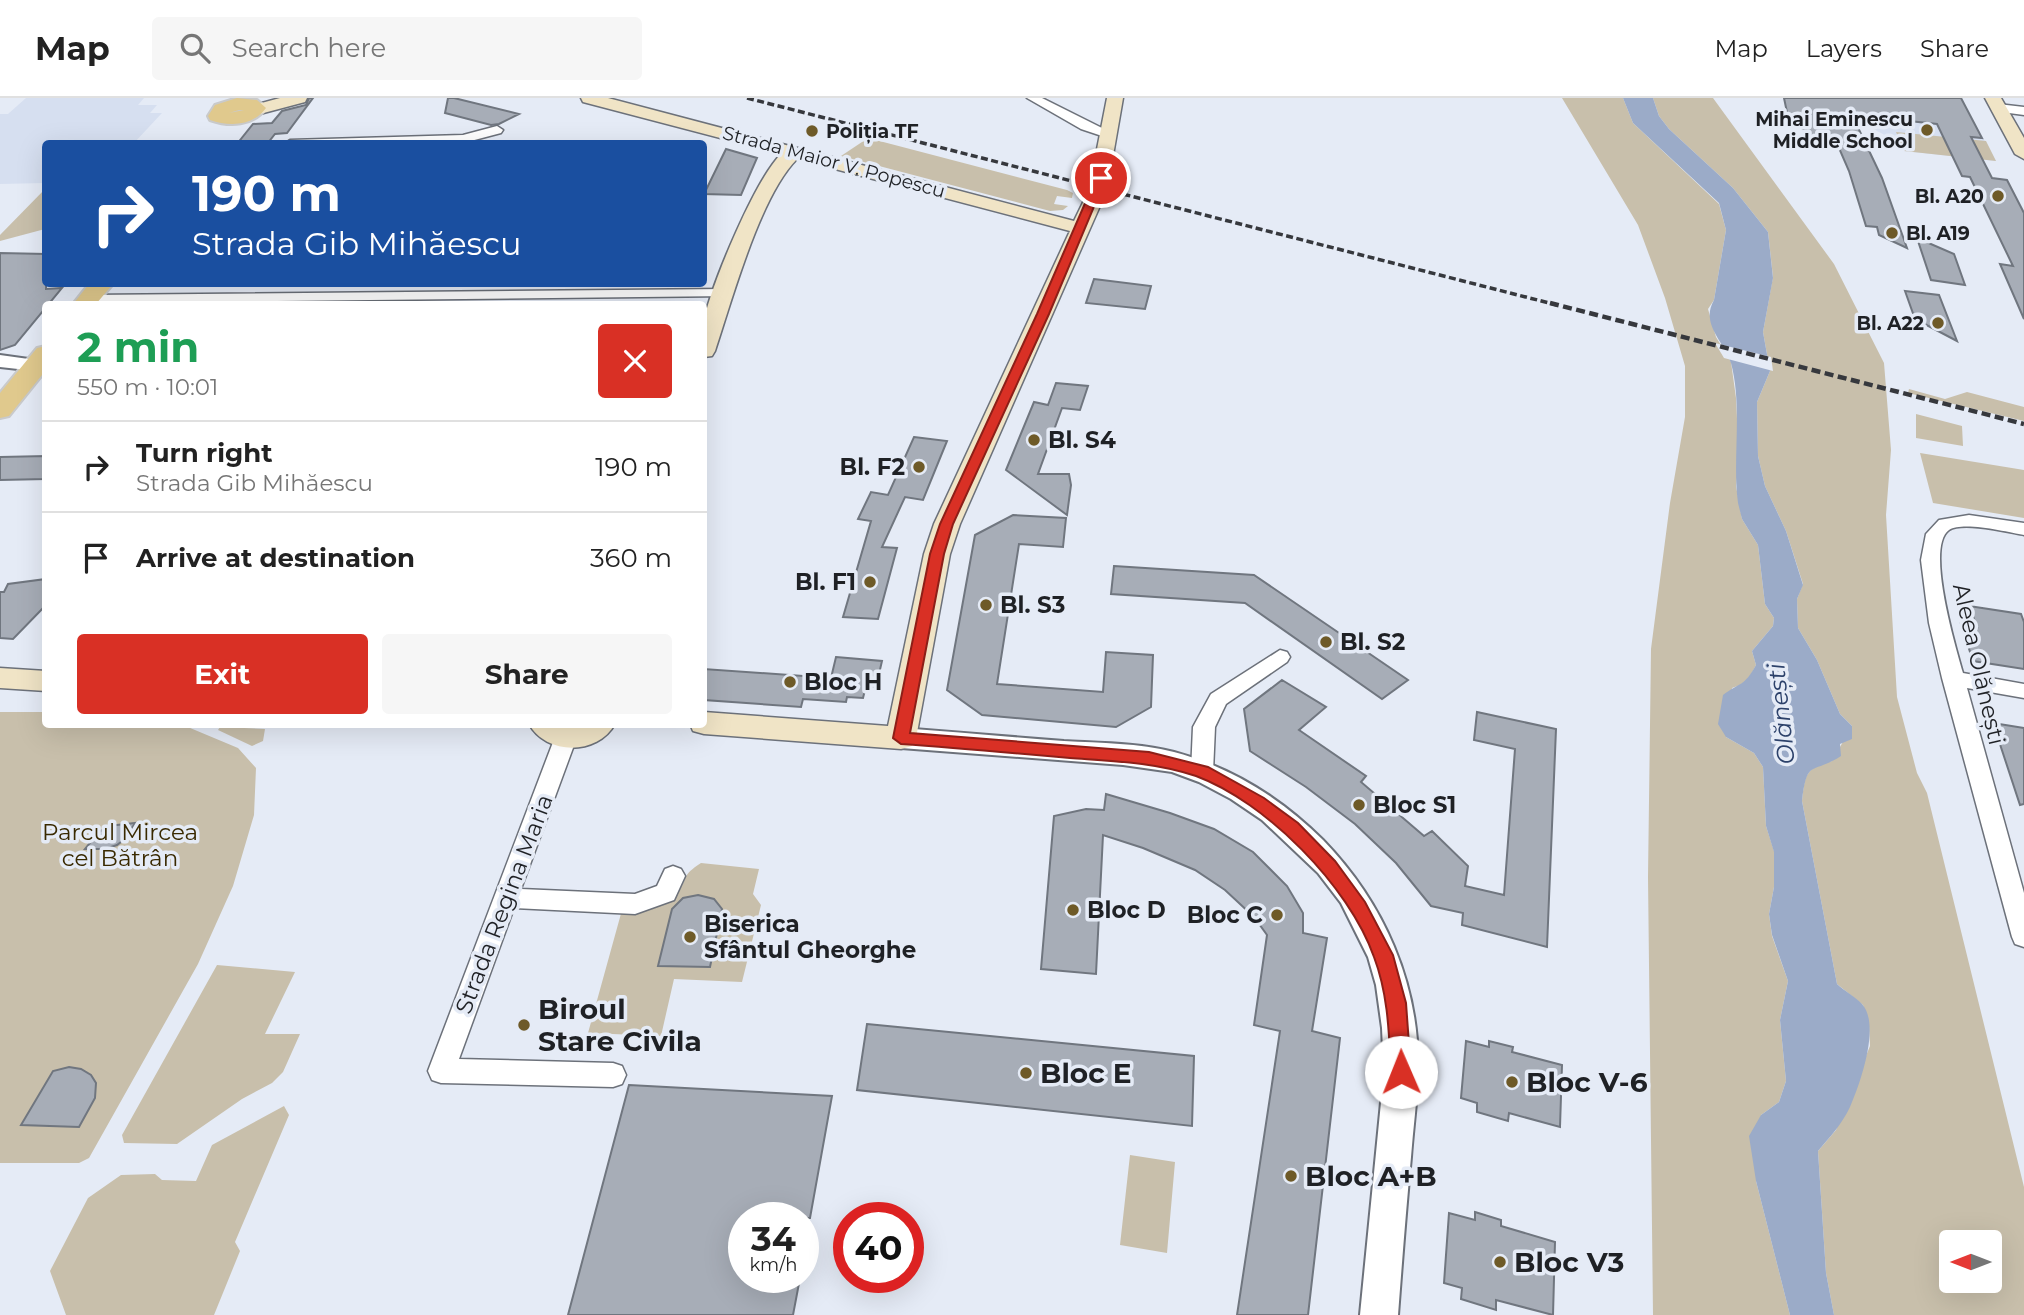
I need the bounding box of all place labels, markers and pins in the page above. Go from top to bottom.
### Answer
place label: Mihai Eminescu Middle School [1755,108,1913,153]
place label: Poliția TF [826,120,919,144]
marker: Mihai Eminescu Middle School [1919,122,1935,138]
marker: Poliția TF [804,123,820,139]
pin [1071,148,1131,208]
place label: Bl. A20 [1915,185,1984,208]
marker: Bl. A20 [1990,188,2006,204]
place label: Bl. A19 [1906,222,1970,245]
marker: Bl. A19 [1884,225,1900,241]
place label: Bl. A22 [1856,312,1924,335]
marker: Bl. A22 [1930,315,1946,331]
place label: Bl. S4 [1048,426,1116,454]
marker: Bl. S4 [1026,432,1042,448]
place label: Bl. F2 [840,453,905,481]
marker: Bl. F2 [911,459,927,475]
place label: Bl. F1 [795,568,856,596]
marker: Bl. F1 [862,574,878,590]
place label: Bl. S3 [1000,591,1065,619]
marker: Bl. S3 [978,597,994,613]
place label: Bl. S2 [1340,628,1405,656]
marker: Bl. S2 [1318,634,1334,650]
place label: Bloc H [804,668,882,696]
marker: Bloc H [782,674,798,690]
place label: Bloc S1 [1373,791,1456,819]
marker: Bloc S1 [1351,797,1367,813]
place label: Bloc D [1087,896,1166,924]
place label: Bloc C [1187,901,1263,929]
marker: Bloc D [1065,902,1081,918]
marker: Bloc C [1269,907,1285,923]
place label: Biserica Sfântul Gheorghe [704,910,916,964]
marker: Biserica Sfântul Gheorghe [682,929,698,945]
place label: Biroul Stare Civila [538,992,702,1058]
marker: Biroul Stare Civila [516,1017,532,1033]
place label: Bloc E [1040,1056,1131,1090]
marker: Bloc E [1018,1065,1034,1081]
place label: Bloc V-6 [1526,1065,1648,1099]
marker: Bloc V-6 [1504,1074,1520,1090]
place label: Bloc A+B [1305,1159,1437,1193]
marker: Bloc A+B [1283,1168,1299,1184]
place label: Bloc V3 [1514,1245,1624,1279]
marker: Bloc V3 [1492,1254,1508,1270]

